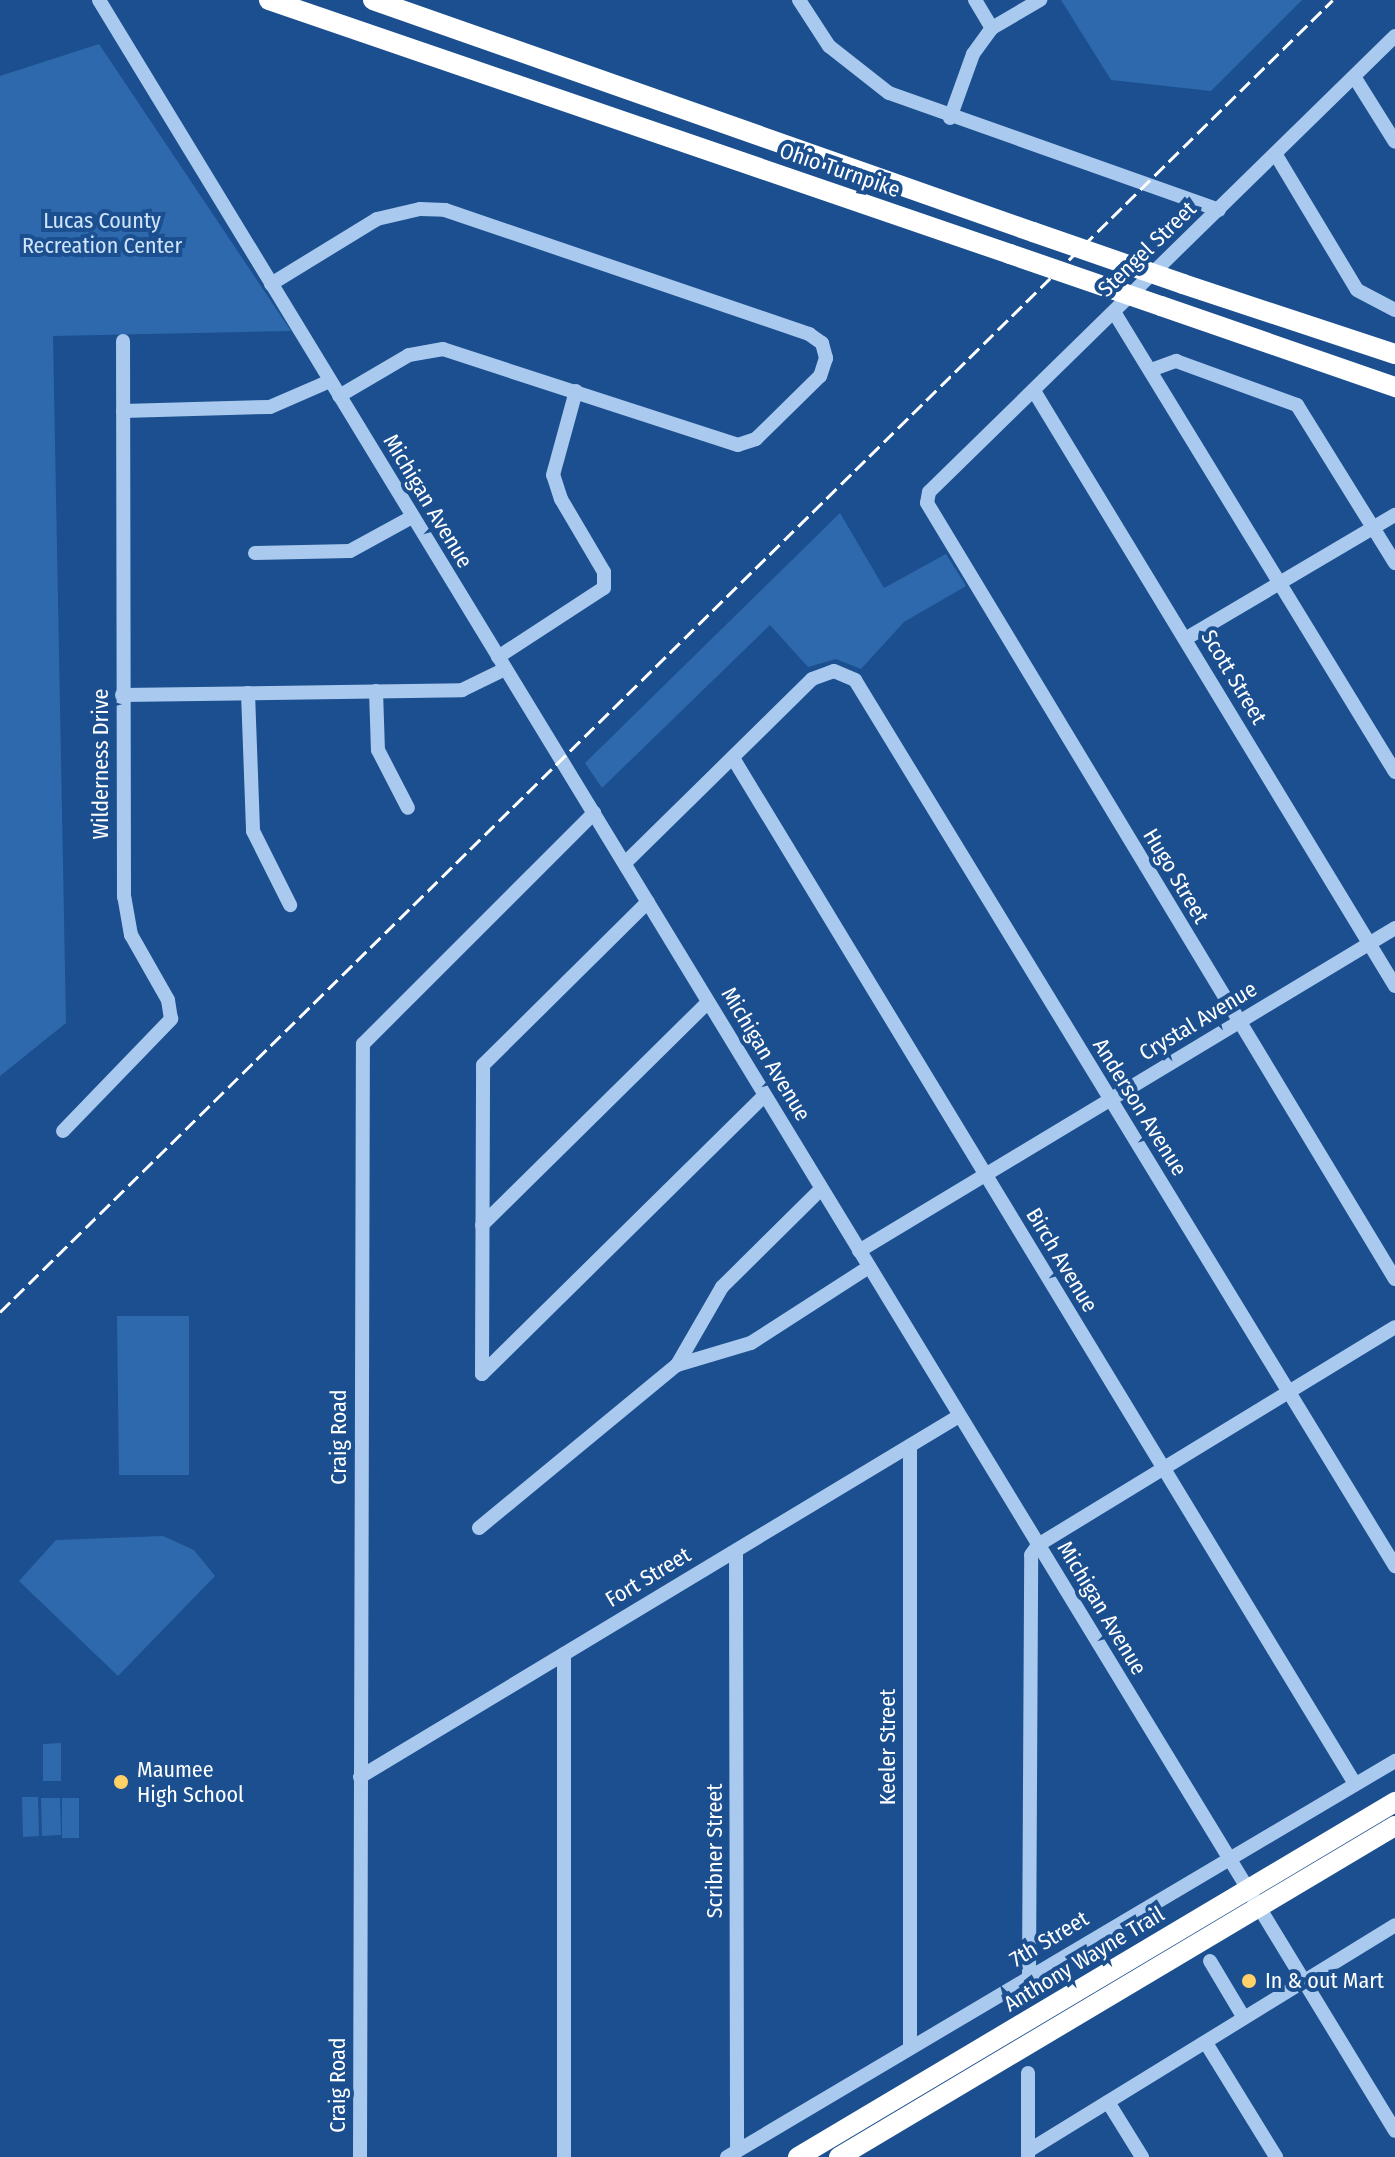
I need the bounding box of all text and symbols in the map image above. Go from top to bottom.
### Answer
street label: Ohio Turnpike [776,137,904,203]
street label: Stengel Street [1092,196,1202,302]
park label: Lucas County Recreation Center [22,207,182,258]
street label: Michigan Avenue [378,429,478,573]
street label: Scott Street [1196,625,1272,729]
street label: Wilderness Drive [88,689,114,839]
street label: Hugo Street [1137,824,1215,928]
street label: Crystal Avenue [1135,976,1261,1066]
street label: Michigan Avenue [716,982,816,1126]
street label: Anderson Avenue [1087,1033,1193,1181]
street label: Birch Avenue [1021,1203,1103,1317]
street label: Craig Road [326,1389,352,1485]
street label: Michigan Avenue [1052,1536,1152,1680]
street label: Fort Street [601,1541,695,1613]
street label: Keeler Street [875,1689,901,1805]
place label: Maumee High School [137,1756,244,1808]
marker: Maumee High School [112,1773,130,1791]
street label: Scribner Street [702,1784,728,1918]
street label: Anthony Wayne Trail [999,1901,1169,2017]
street label: 7th Street [1005,1905,1093,1973]
place label: In & out Mart [1265,1968,1384,1994]
marker: In & out Mart [1240,1972,1258,1990]
street label: Craig Road [325,2037,351,2133]

